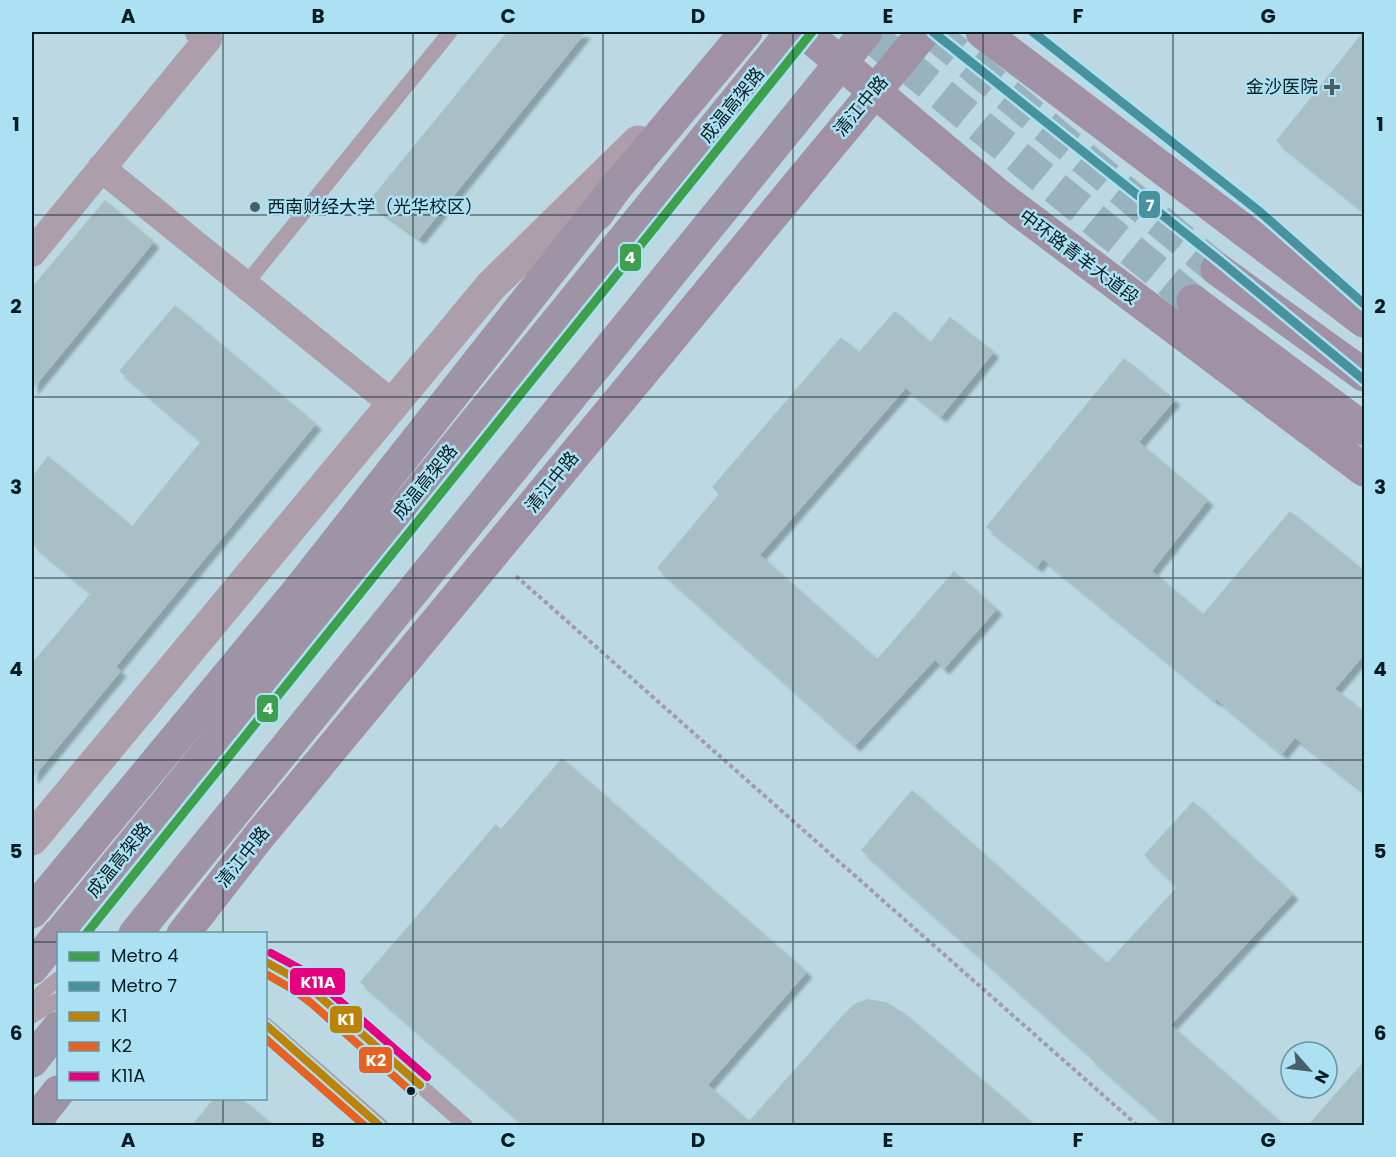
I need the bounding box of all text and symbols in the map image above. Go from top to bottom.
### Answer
text: A [121,2,136,30]
text: B [311,2,325,30]
text: C [500,2,516,30]
text: D [691,2,705,30]
text: E [883,2,893,30]
text: F [1073,2,1084,30]
text: G [1260,2,1276,30]
street label: 成温高架路 [694,62,770,148]
street label: 清江中路 [828,70,893,141]
place label: 金沙医院 [1246,74,1318,99]
marker: 金沙医院 [1323,78,1341,96]
text: 1 [12,110,20,138]
text: 1 [1376,110,1384,138]
line badge: 7 [1138,190,1161,219]
place label: 西南财经大学（光华校区） [267,194,483,219]
text: 7 [1146,194,1155,217]
marker: 西南财经大学（光华校区） [248,200,262,214]
street label: 中环路青羊大道段 [1014,203,1144,310]
line badge: 4 [619,243,642,272]
text: 4 [625,246,636,269]
text: 2 [10,292,22,320]
text: 2 [1374,292,1386,320]
street label: 成温高架路 [387,439,463,525]
street label: 清江中路 [519,446,584,518]
text: 3 [10,473,22,501]
text: 3 [1374,473,1386,501]
text: 4 [9,655,23,683]
text: 4 [1373,655,1387,683]
line badge: 4 [256,694,279,723]
text: 4 [263,697,274,720]
street label: 成温高架路 [81,817,157,903]
street label: 清江中路 [210,821,275,893]
text: 5 [10,837,23,865]
text: 5 [1374,837,1387,865]
legend [57,932,267,1100]
text: Metro 4 [111,943,179,968]
line badge: K11A [289,967,346,996]
text: K11A [301,971,336,994]
text: Metro 7 [111,973,177,998]
text: K1 [111,1003,128,1028]
line badge: K1 [329,1005,363,1034]
text: K1 [337,1008,355,1031]
text: 6 [10,1019,22,1047]
text: 6 [1374,1019,1386,1047]
text: K2 [111,1033,132,1058]
north arrow [1279,1040,1339,1100]
line badge: K2 [358,1046,393,1074]
text: K2 [366,1049,386,1072]
text: K11A [111,1063,145,1088]
text: N [1309,1066,1335,1088]
unlabelled marker [405,1085,417,1097]
text: A [121,1126,136,1154]
text: B [311,1126,325,1154]
text: C [500,1126,516,1154]
text: D [691,1126,705,1154]
text: E [883,1126,893,1154]
text: F [1073,1126,1084,1154]
text: G [1260,1126,1276,1154]

